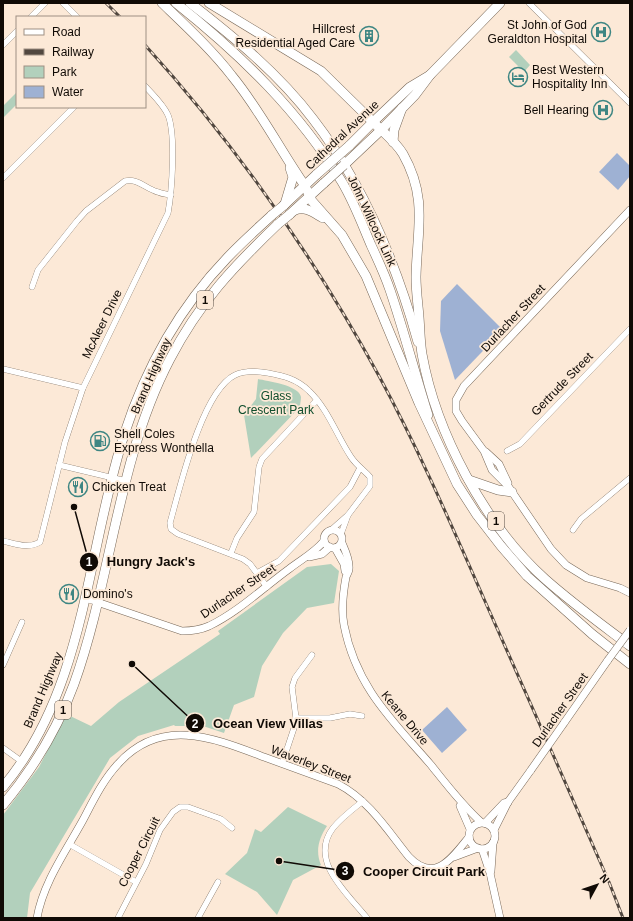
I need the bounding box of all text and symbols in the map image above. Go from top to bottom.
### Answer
legend [16,16,146,108]
place label: St John of God Geraldton Hospital [488,18,587,46]
hospital icon: St John of God Geraldton Hospital [590,21,612,43]
place label: Hillcrest Residential Aged Care [236,22,356,50]
text: Road [52,25,81,39]
building icon: Hillcrest Residential Aged Care [358,25,380,47]
text: Railway [52,45,94,59]
place label: Best Western Hospitality Inn [532,63,607,91]
text: Park [52,65,78,79]
hotel icon: Best Western Hospitality Inn [507,66,529,88]
text: Water [52,85,84,99]
street label: Cathedral Avenue [302,97,382,173]
hospital icon: Bell Hearing [592,99,614,121]
place label: Bell Hearing [524,103,589,117]
street label: John Willcock Link [345,173,400,270]
street label: Durlacher Street [478,281,548,355]
street label: McAleer Drive [79,287,125,361]
road number: 1 [197,291,213,309]
street label: Brand Highway [128,336,174,416]
street label: Gertrude Street [528,349,596,419]
park label: Glass Crescent Park [238,389,315,417]
place label: Shell Coles Express Wonthella [114,427,214,455]
fuel station icon: Shell Coles Express Wonthella [89,430,111,452]
restaurant icon: Chicken Treat [67,476,89,498]
place label: Chicken Treat [92,480,167,494]
road number: 1 [488,512,504,530]
callout: Hungry Jack's [79,549,203,574]
text: Hungry Jack's [107,554,195,569]
text: 1 [86,555,93,569]
street label: Durlacher Street [198,560,279,621]
restaurant icon: Domino's [58,583,80,605]
place label: Domino's [83,587,133,601]
street label: Brand Highway [21,650,65,730]
street label: Durlacher Street [529,670,591,750]
street label: Keane Drive [378,688,432,748]
road number: 1 [55,701,71,719]
callout: Ocean View Villas [185,711,331,736]
text: Ocean View Villas [213,716,323,731]
text: 2 [192,717,199,731]
street label: Waverley Street [269,742,354,786]
street label: Cooper Circuit [115,814,163,889]
callout: Cooper Circuit Park [335,859,493,884]
text: 3 [342,864,349,878]
text: Cooper Circuit Park [363,864,486,879]
north arrow [577,865,617,905]
text: N [598,872,612,886]

